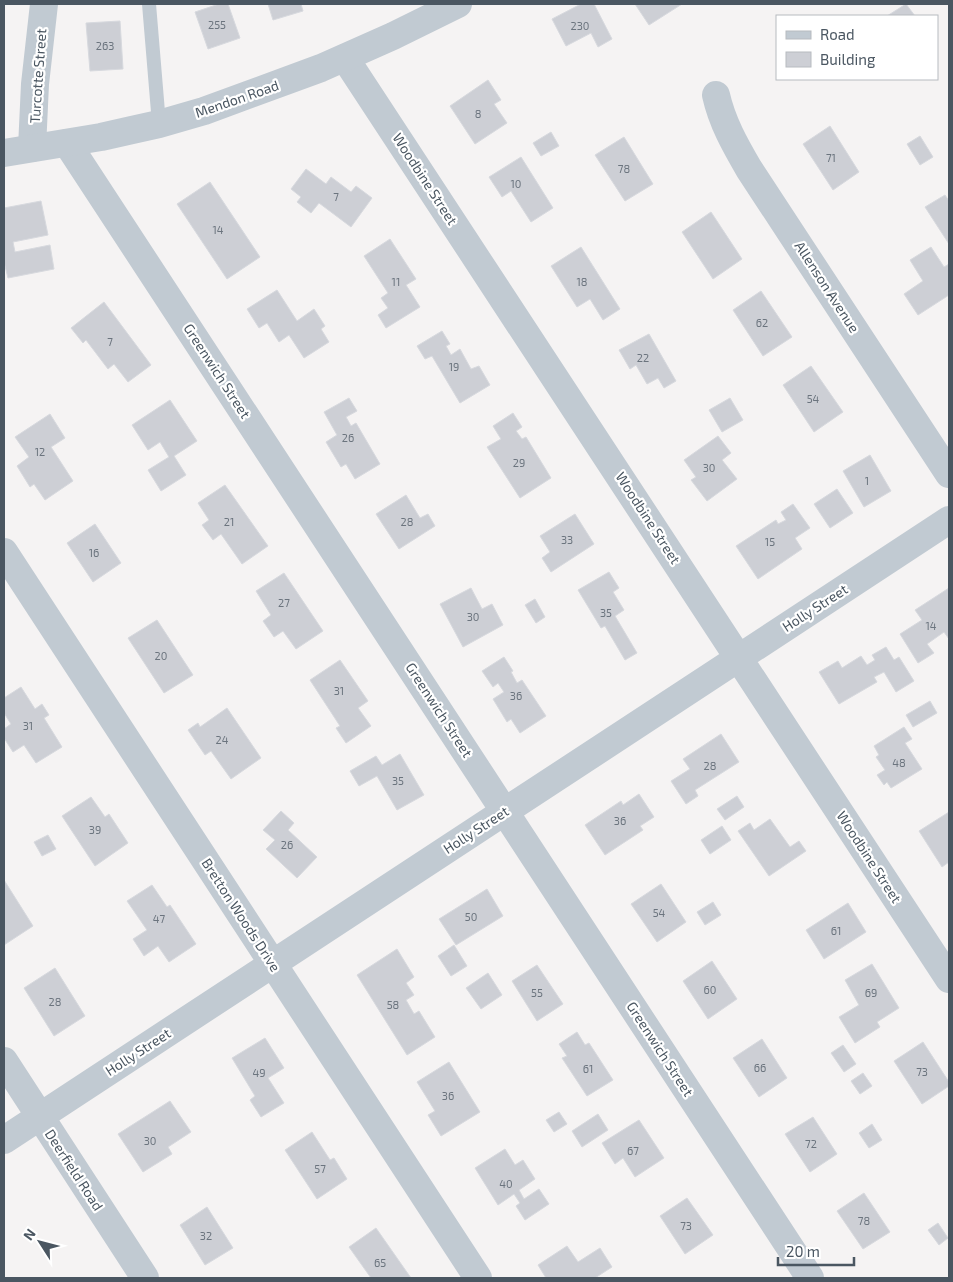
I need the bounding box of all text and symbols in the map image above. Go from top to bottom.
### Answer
legend [776,15,938,80]
house number: 255 [208,18,226,31]
house number: 230 [571,19,589,32]
text: Road [820,25,855,43]
street label: Turcotte Street [26,28,49,124]
house number: 263 [96,39,114,52]
text: Building [820,50,876,68]
street label: Mendon Road [193,76,281,121]
house number: 8 [475,107,481,120]
street label: Woodbine Street [389,130,461,228]
house number: 71 [826,151,836,164]
house number: 78 [618,162,630,175]
house number: 10 [510,177,522,190]
house number: 7 [333,190,339,203]
house number: 14 [212,223,224,236]
street label: Allenson Avenue [792,238,863,336]
house number: 11 [392,275,400,288]
house number: 18 [576,275,588,288]
house number: 62 [756,316,768,329]
street label: Greenwich Street [180,320,254,421]
house number: 7 [107,335,113,348]
house number: 22 [637,351,649,364]
house number: 19 [449,360,459,373]
house number: 54 [807,392,820,405]
house number: 26 [342,431,354,444]
house number: 12 [35,445,45,458]
house number: 29 [513,456,525,469]
house number: 30 [703,461,715,474]
street label: Woodbine Street [612,469,684,567]
house number: 1 [865,474,869,487]
house number: 21 [224,515,234,528]
house number: 28 [401,515,413,528]
house number: 33 [561,533,573,546]
house number: 15 [765,535,775,548]
house number: 16 [89,546,99,559]
street label: Holly Street [779,580,851,635]
house number: 27 [278,596,290,609]
house number: 35 [600,606,612,619]
house number: 30 [467,610,479,623]
house number: 14 [925,619,937,632]
house number: 20 [155,649,167,662]
street label: Greenwich Street [402,659,476,760]
house number: 31 [334,684,344,697]
house number: 36 [510,689,522,702]
house number: 31 [23,719,33,732]
house number: 24 [216,733,229,746]
house number: 48 [892,756,906,769]
house number: 28 [704,759,716,772]
house number: 35 [392,774,404,787]
street label: Holly Street [440,802,512,857]
street label: Woodbine Street [833,808,905,906]
house number: 36 [614,814,626,827]
house number: 39 [89,823,101,836]
house number: 26 [281,838,293,851]
street label: Bretton Woods Drive [198,855,284,975]
house number: 54 [653,906,666,919]
house number: 50 [465,910,477,923]
house number: 47 [153,912,166,925]
house number: 61 [831,924,841,937]
house number: 60 [704,983,716,996]
house number: 55 [531,986,543,999]
house number: 69 [865,986,877,999]
house number: 28 [49,995,61,1008]
house number: 58 [387,998,399,1011]
street label: Greenwich Street [623,998,697,1099]
street label: Holly Street [102,1024,174,1079]
house number: 66 [754,1061,766,1074]
house number: 61 [583,1062,593,1075]
house number: 73 [916,1065,928,1078]
house number: 49 [252,1066,266,1079]
house number: 36 [442,1089,454,1102]
street label: Deerfield Road [42,1126,107,1214]
house number: 30 [144,1134,156,1147]
house number: 72 [805,1137,817,1150]
house number: 67 [627,1144,639,1157]
house number: 57 [314,1162,326,1175]
house number: 40 [499,1177,513,1190]
house number: 78 [858,1214,870,1227]
north arrow [15,1217,65,1267]
house number: 73 [680,1219,692,1232]
text: N [19,1225,39,1243]
house number: 32 [200,1229,212,1242]
scale bar [778,1234,854,1266]
text: 20 m [786,1242,820,1260]
house number: 65 [374,1256,386,1269]

